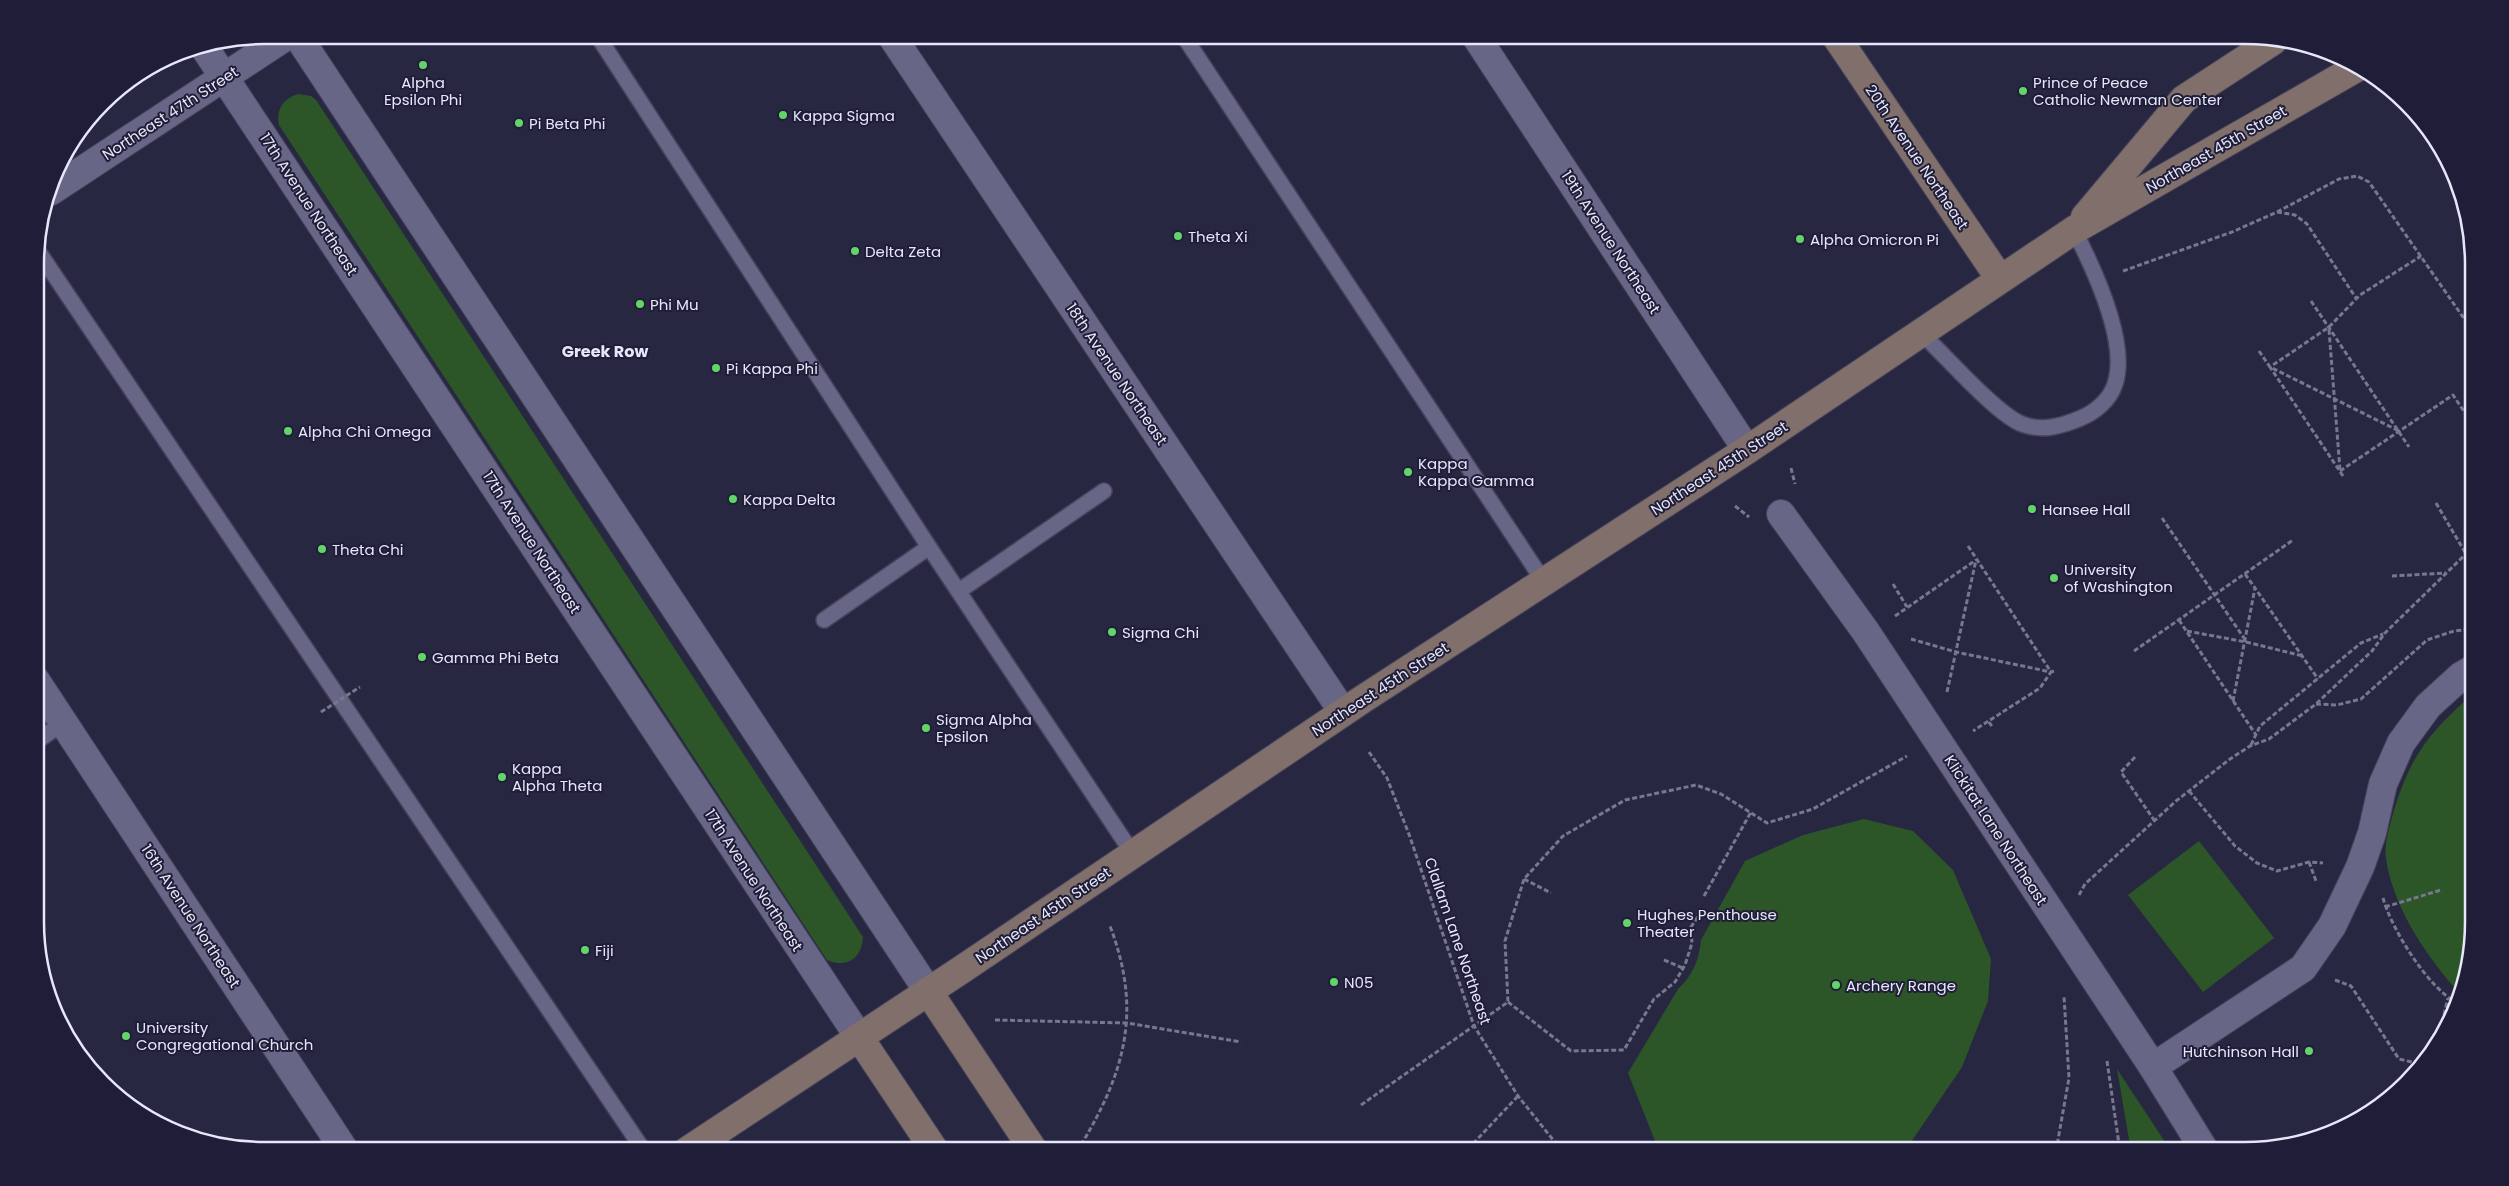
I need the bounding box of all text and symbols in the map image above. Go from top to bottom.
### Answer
marker: Alpha Epsilon Phi [417,59,429,71]
street label: Northeast 47th Street [98,61,242,165]
place label: Alpha Epsilon Phi [384,72,462,110]
place label: Prince of Peace Catholic Newman Center [2033,72,2222,110]
street label: 20th Avenue Northeast [1860,80,1974,234]
marker: Prince of Peace Catholic Newman Center [2017,85,2029,97]
street label: Northeast 45th Street [2142,100,2290,198]
place label: Kappa Sigma [793,105,895,126]
marker: Kappa Sigma [777,109,789,121]
place label: Pi Beta Phi [529,113,605,134]
marker: Pi Beta Phi [513,117,525,129]
street label: 17th Avenue Northeast [255,129,363,279]
street label: 19th Avenue Northeast [1557,166,1665,318]
place label: Theta Xi [1188,226,1248,247]
place label: Alpha Omicron Pi [1810,229,1939,250]
marker: Theta Xi [1172,230,1184,242]
marker: Alpha Omicron Pi [1794,233,1806,245]
place label: Delta Zeta [865,241,941,262]
marker: Delta Zeta [849,245,861,257]
place label: Phi Mu [650,294,699,315]
marker: Phi Mu [634,298,646,310]
street label: 18th Avenue Northeast [1062,299,1172,449]
district label: Greek Row [562,340,648,363]
place label: Pi Kappa Phi [726,358,818,379]
marker: Pi Kappa Phi [710,362,722,374]
street label: Northeast 45th Street [1646,416,1792,520]
place label: Alpha Chi Omega [298,421,431,442]
marker: Alpha Chi Omega [282,425,294,437]
place label: Kappa Kappa Gamma [1418,453,1534,491]
marker: Kappa Kappa Gamma [1402,466,1414,478]
street label: 17th Avenue Northeast [478,467,586,617]
place label: Kappa Delta [743,489,836,510]
marker: Kappa Delta [727,493,739,505]
place label: Hansee Hall [2042,499,2130,520]
marker: Hansee Hall [2026,503,2038,515]
place label: Theta Chi [332,539,404,560]
marker: Theta Chi [316,543,328,555]
place label: University of Washington [2064,559,2173,597]
marker: University of Washington [2048,572,2060,584]
place label: Sigma Chi [1122,622,1199,643]
marker: Sigma Chi [1106,626,1118,638]
street label: Northeast 45th Street [1307,637,1453,741]
place label: Gamma Phi Beta [432,647,559,668]
marker: Gamma Phi Beta [416,651,428,663]
place label: Sigma Alpha Epsilon [936,709,1032,747]
marker: Sigma Alpha Epsilon [920,722,932,734]
street label: Klickitat Lane Northeast [1940,751,2052,909]
place label: Kappa Alpha Theta [512,758,602,796]
marker: Kappa Alpha Theta [496,771,508,783]
street label: 17th Avenue Northeast [700,805,808,955]
street label: 16th Avenue Northeast [137,840,245,992]
street label: Clallam Lane Northeast [1420,855,1496,1027]
street label: Northeast 45th Street [971,862,1115,968]
place label: Hughes Penthouse Theater [1637,904,1777,942]
marker: Hughes Penthouse Theater [1621,917,1633,929]
place label: Fiji [595,940,614,961]
marker: Fiji [579,944,591,956]
place label: N05 [1344,972,1373,993]
place label: Archery Range [1846,975,1956,996]
marker: N05 [1328,976,1340,988]
marker: Archery Range [1830,979,1842,991]
place label: University Congregational Church [136,1017,313,1055]
marker: University Congregational Church [120,1030,132,1042]
place label: Hutchinson Hall [2183,1041,2299,1062]
marker: Hutchinson Hall [2303,1045,2315,1057]

